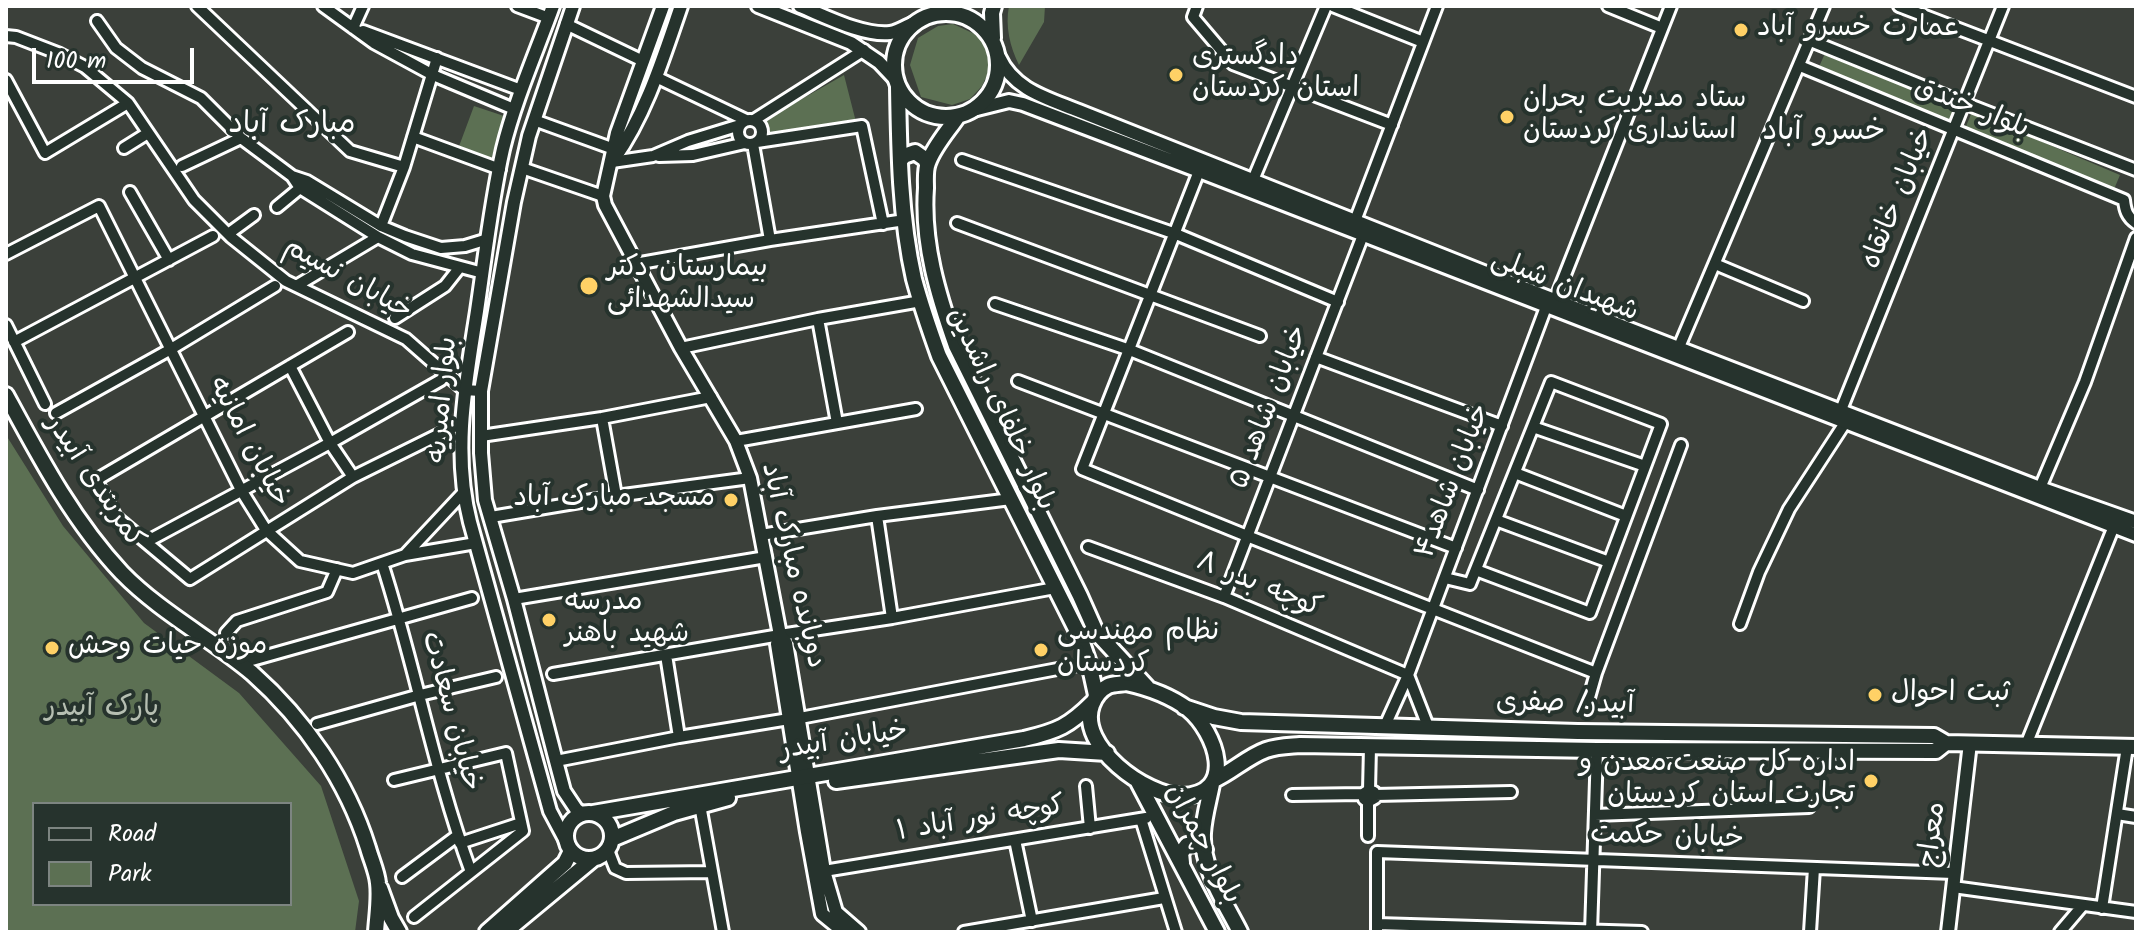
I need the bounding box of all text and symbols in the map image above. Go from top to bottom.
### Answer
place label: عمارت خسرو آباد [1757,13,1960,47]
marker: عمارت خسرو آباد [1732,21,1750,39]
scale bar [36,32,198,82]
text: 100 m [46,42,106,81]
place label: دادگستری استان کردستان [1192,42,1359,108]
marker: دادگستری استان کردستان [1167,66,1185,84]
street label: بلوار خندق [1909,72,2033,148]
place label: ستاد مدیریت بحران استانداری کردستان [1523,84,1746,150]
marker: ستاد مدیریت بحران استانداری کردستان [1498,108,1516,126]
district label: مبارک آباد [229,109,355,145]
district label: خسرو آباد [1763,116,1885,152]
street label: خیابان خانقاه [1856,123,1944,275]
street label: خیابان نسیم [277,232,417,330]
street label: شهیدان شبلی [1486,245,1642,331]
place label: بیمارستان دکتر سیدالشهدائی [607,253,768,319]
marker: بیمارستان دکتر سیدالشهدائی [578,275,600,297]
street label: بلوار خلفای راشدین [937,303,1061,517]
street label: خیابان شاهد ۵ [1224,321,1318,495]
street label: بلوار امیریه [423,335,467,465]
street label: خیابان امانیه [199,372,295,514]
street label: خیابان شاهد۴ [1410,400,1500,564]
street label: کمربندی آبیدر [36,410,150,556]
street label: دوبانده مبارک آباد [751,460,831,672]
place label: مسجد مبارک آباد [513,483,715,517]
marker: مسجد مبارک آباد [722,491,740,509]
street label: کوچه بدر ۸ [1190,547,1326,627]
place label: مدرسه شهید باهنر [565,587,689,653]
marker: مدرسه شهید باهنر [540,611,558,629]
place label: نظام مهندسی کردستان [1057,617,1219,683]
street label: خیابان سعادت [412,629,486,795]
place label: موزه حیات وحش [68,631,267,665]
marker: موزه حیات وحش [43,639,61,657]
marker: نظام مهندسی کردستان [1032,641,1050,659]
place label: ثبت احوال [1891,678,2010,712]
marker: ثبت احوال [1866,686,1884,704]
street label: آبیدر/ صفری [1495,688,1635,724]
park label: پارک آبیدر [45,693,159,727]
street label: خیابان آبیدر [778,716,910,770]
place label: اداره کل صنعت،معدن و تجارت استان کردستان [1579,748,1855,814]
marker: اداره کل صنعت،معدن و تجارت استان کردستان [1862,772,1880,790]
street label: بلوار چمران [1155,779,1247,911]
street label: کوچه نور آباد ۱ [895,791,1067,851]
street label: معراج [1914,800,1956,870]
legend [32,802,292,906]
text: Road [108,815,156,854]
street label: خیابان حکمت [1590,820,1744,858]
text: Park [108,855,152,894]

